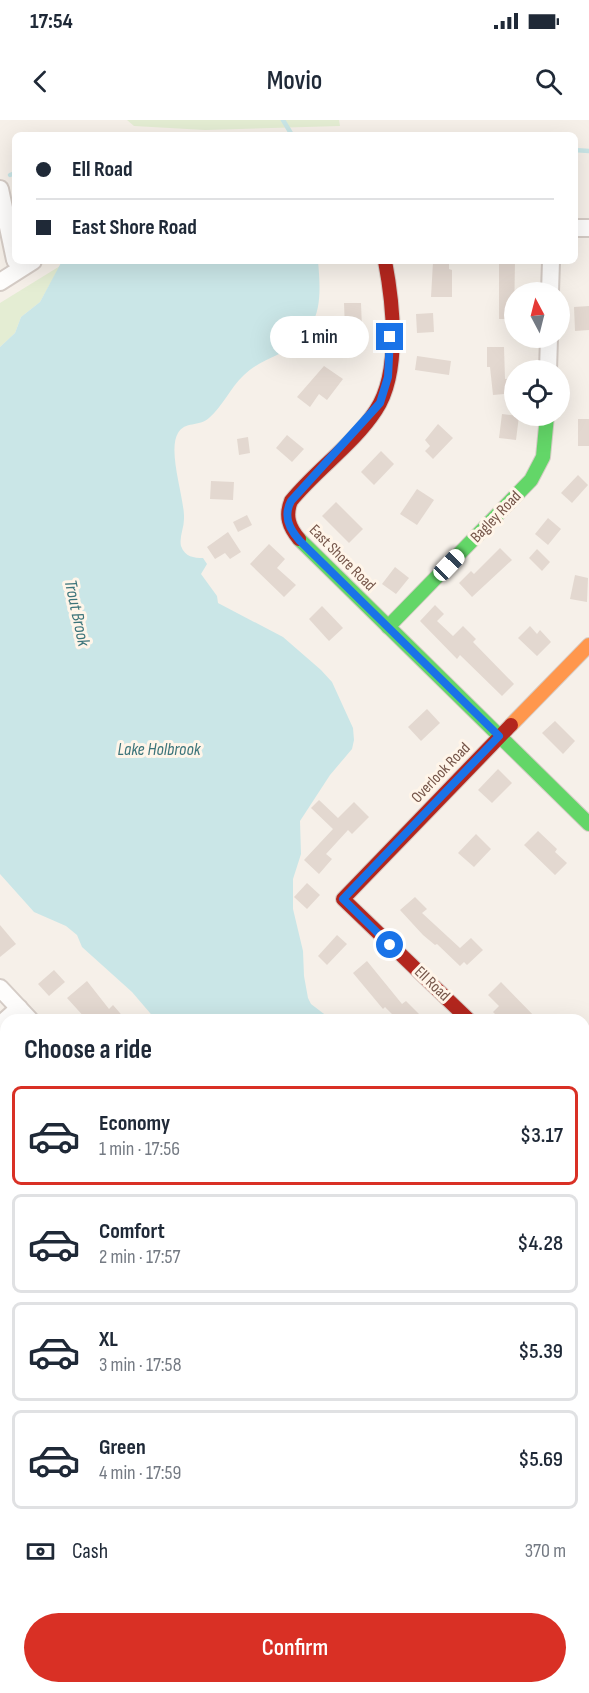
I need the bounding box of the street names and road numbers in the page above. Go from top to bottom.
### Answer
street label: Bagley Road [467,487,525,547]
street label: East Shore Road [305,521,379,595]
street label: Overlook Road [408,739,474,807]
street label: Ell Road [410,963,454,1005]

